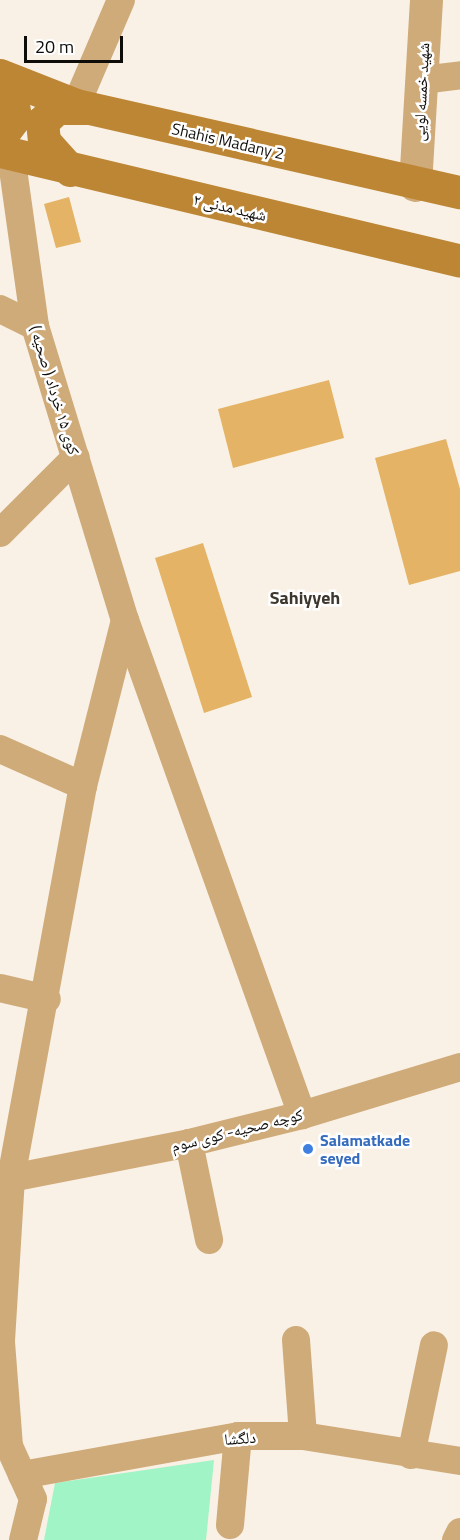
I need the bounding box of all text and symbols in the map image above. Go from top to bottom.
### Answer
scale bar [27,24,126,62]
text: 20 m [35,33,74,60]
street label: شهید خمسه لویی [409,42,433,142]
street label: Shahis Madany 2 [170,119,286,163]
street label: شهید مدنی ۲ [192,189,268,225]
street label: کوی ۱۵ خرداد ( صحیه ) [26,323,84,457]
district label: Sahiyyeh [270,587,340,609]
street label: کوچه صحیه- کوی سوم [169,1104,305,1156]
place label: Salamatkade seyed [320,1130,410,1168]
marker: Salamatkade seyed [301,1142,315,1156]
street label: دلگشا [223,1427,257,1449]

